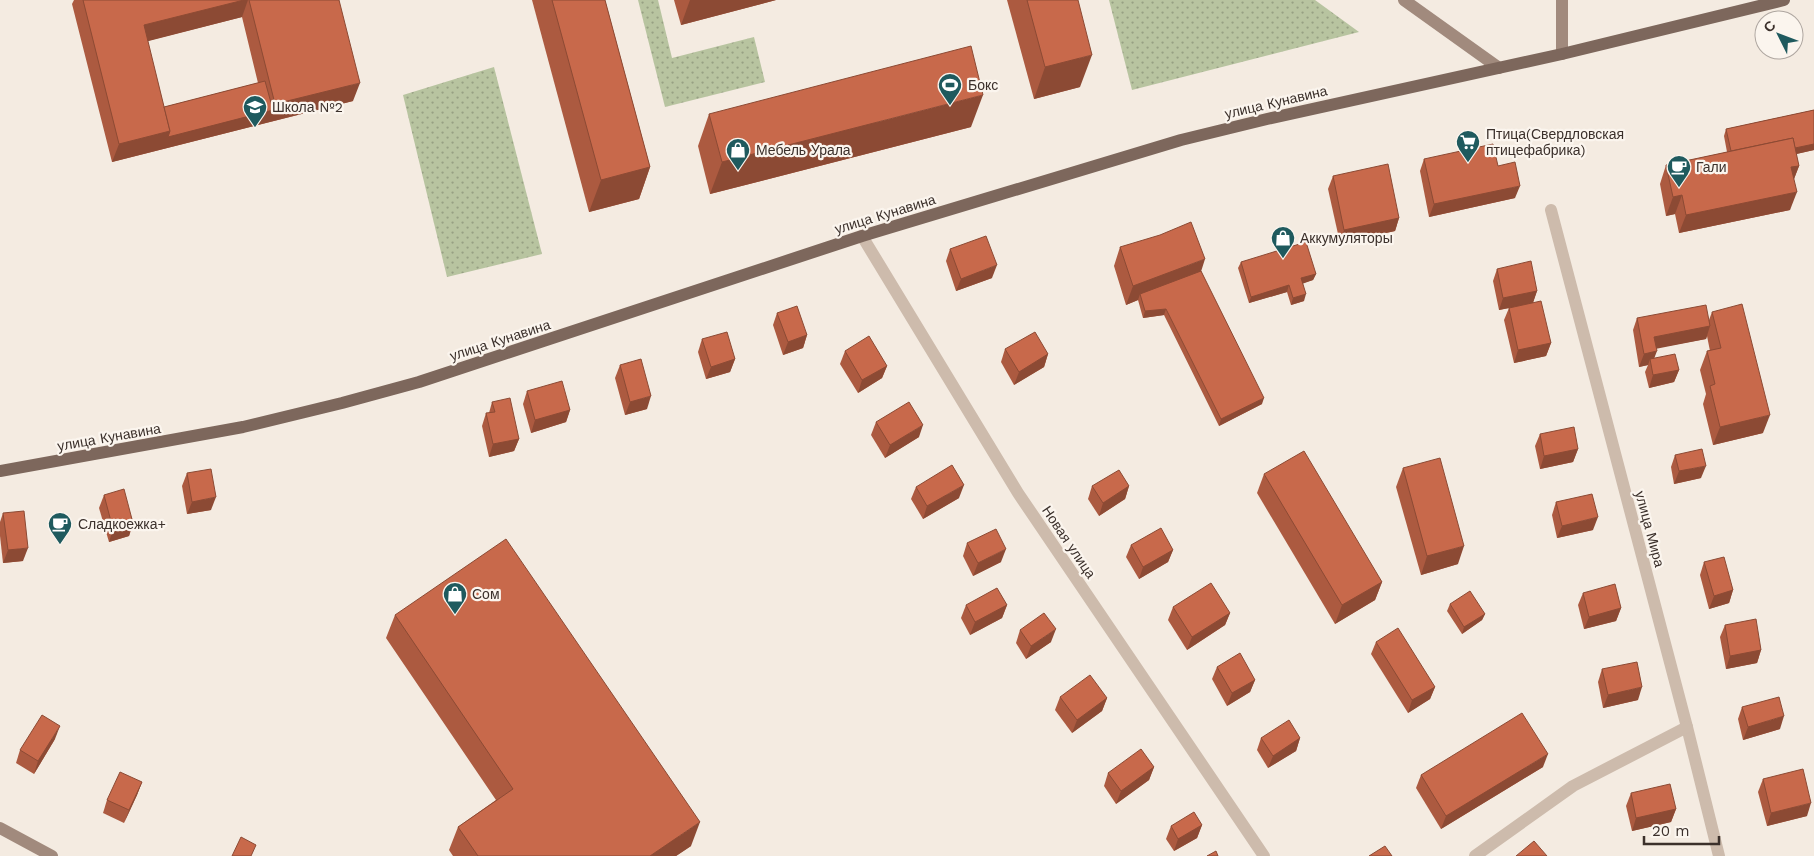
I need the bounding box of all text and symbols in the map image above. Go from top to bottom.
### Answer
north arrow [1754,10,1804,60]
text: С [1760,17,1779,35]
sports icon: Бокс [937,72,963,106]
place label: Бокс [968,77,998,93]
street label: улица Кунавина [1223,82,1329,122]
school or university icon: Школа №2 [242,94,268,128]
place label: Школа №2 [272,99,343,115]
place label: Птица(Свердловская птицефабрика) [1486,126,1624,158]
supermarket icon: Птица(Свердловская птицефабрика) [1455,129,1481,163]
shop icon: Мебель Урала [725,137,751,171]
place label: Мебель Урала [756,142,851,158]
cafe icon: Гали [1666,154,1692,188]
place label: Гали [1696,159,1727,175]
street label: улица Кунавина [833,191,938,237]
shop icon: Аккумуляторы [1270,225,1296,259]
place label: Аккумуляторы [1300,230,1393,246]
street label: улица Кунавина [448,316,552,364]
street label: улица Кунавина [56,420,162,454]
street label: улица Мира [1632,489,1668,569]
street label: Новая улица [1039,503,1099,581]
cafe icon: Сладкоежка+ [47,511,73,545]
place label: Сладкоежка+ [78,516,166,532]
shop icon: Сом [442,581,468,615]
place label: Сом [472,586,500,602]
scale bar [1644,814,1719,846]
text: 20 m [1652,822,1690,840]

